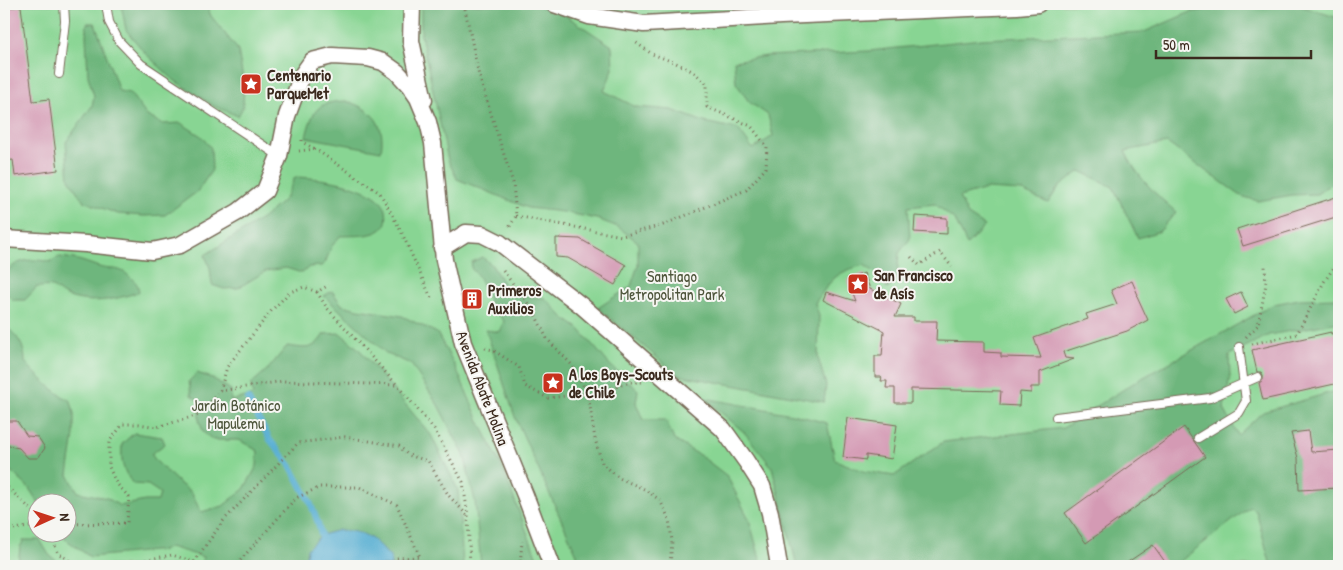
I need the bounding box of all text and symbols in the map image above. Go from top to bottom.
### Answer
scale bar [1156,28,1310,60]
text: 50 m [1163,34,1190,55]
place label: Centenario ParqueMet [267,64,331,105]
place icon: Centenario ParqueMet [239,72,263,96]
place label: San Francisco de Asís [874,264,953,304]
park label: Santiago Metropolitan Park [620,265,725,305]
place icon: San Francisco de Asís [846,272,870,296]
place label: Primeros Auxilios [488,279,542,319]
building icon: Primeros Auxilios [460,287,484,311]
street label: Avenida Abate Molina [451,328,515,448]
place label: A los Boys-Scouts de Chile [569,363,674,403]
place icon: A los Boys-Scouts de Chile [541,371,565,395]
park label: Jardín Botánico Mapulemu [192,394,281,434]
north arrow [28,492,78,542]
text: N [56,513,75,522]

